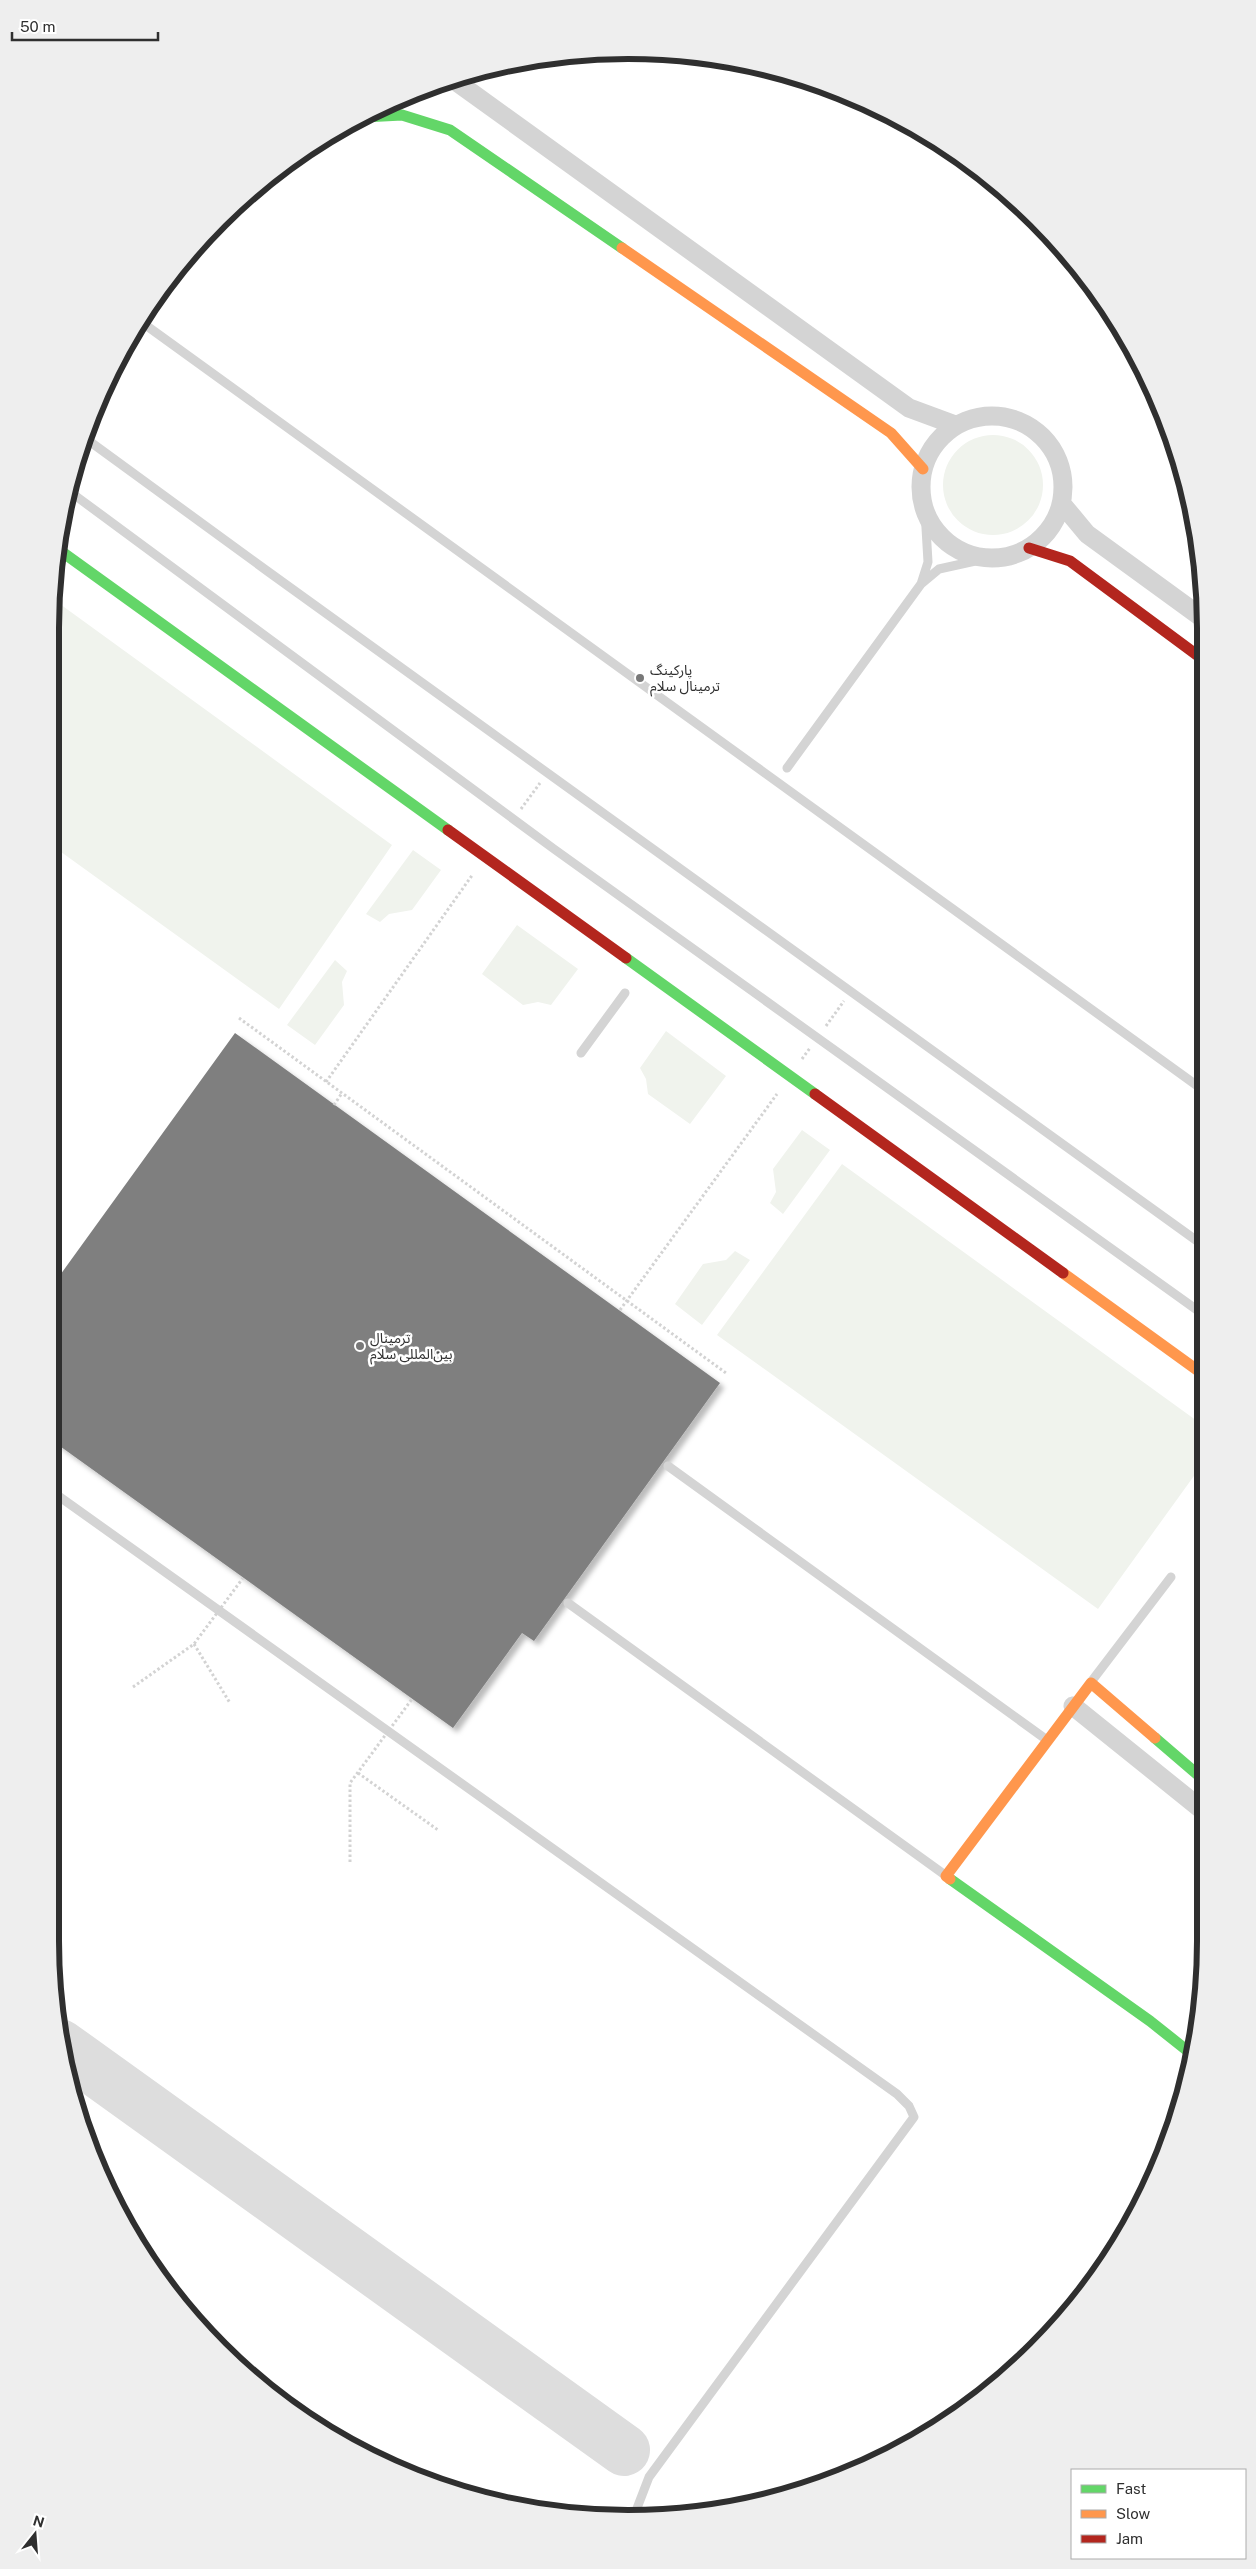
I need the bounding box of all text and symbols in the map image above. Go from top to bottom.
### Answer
scale bar [12,10,159,42]
text: 50 m [20,18,55,35]
place label: پارکینگ ترمینال سلام [650,662,720,697]
marker: پارکینگ ترمینال سلام [634,672,646,684]
place label: ترمینال بین‌المللی سلام [370,1330,453,1365]
marker: ترمینال بین‌المللی سلام [354,1340,366,1352]
legend [1071,2469,1246,2559]
text: Fast [1116,2480,1146,2497]
text: Slow [1116,2505,1151,2522]
north arrow [10,2509,60,2559]
text: N [31,2512,46,2531]
text: Jam [1116,2530,1143,2547]

